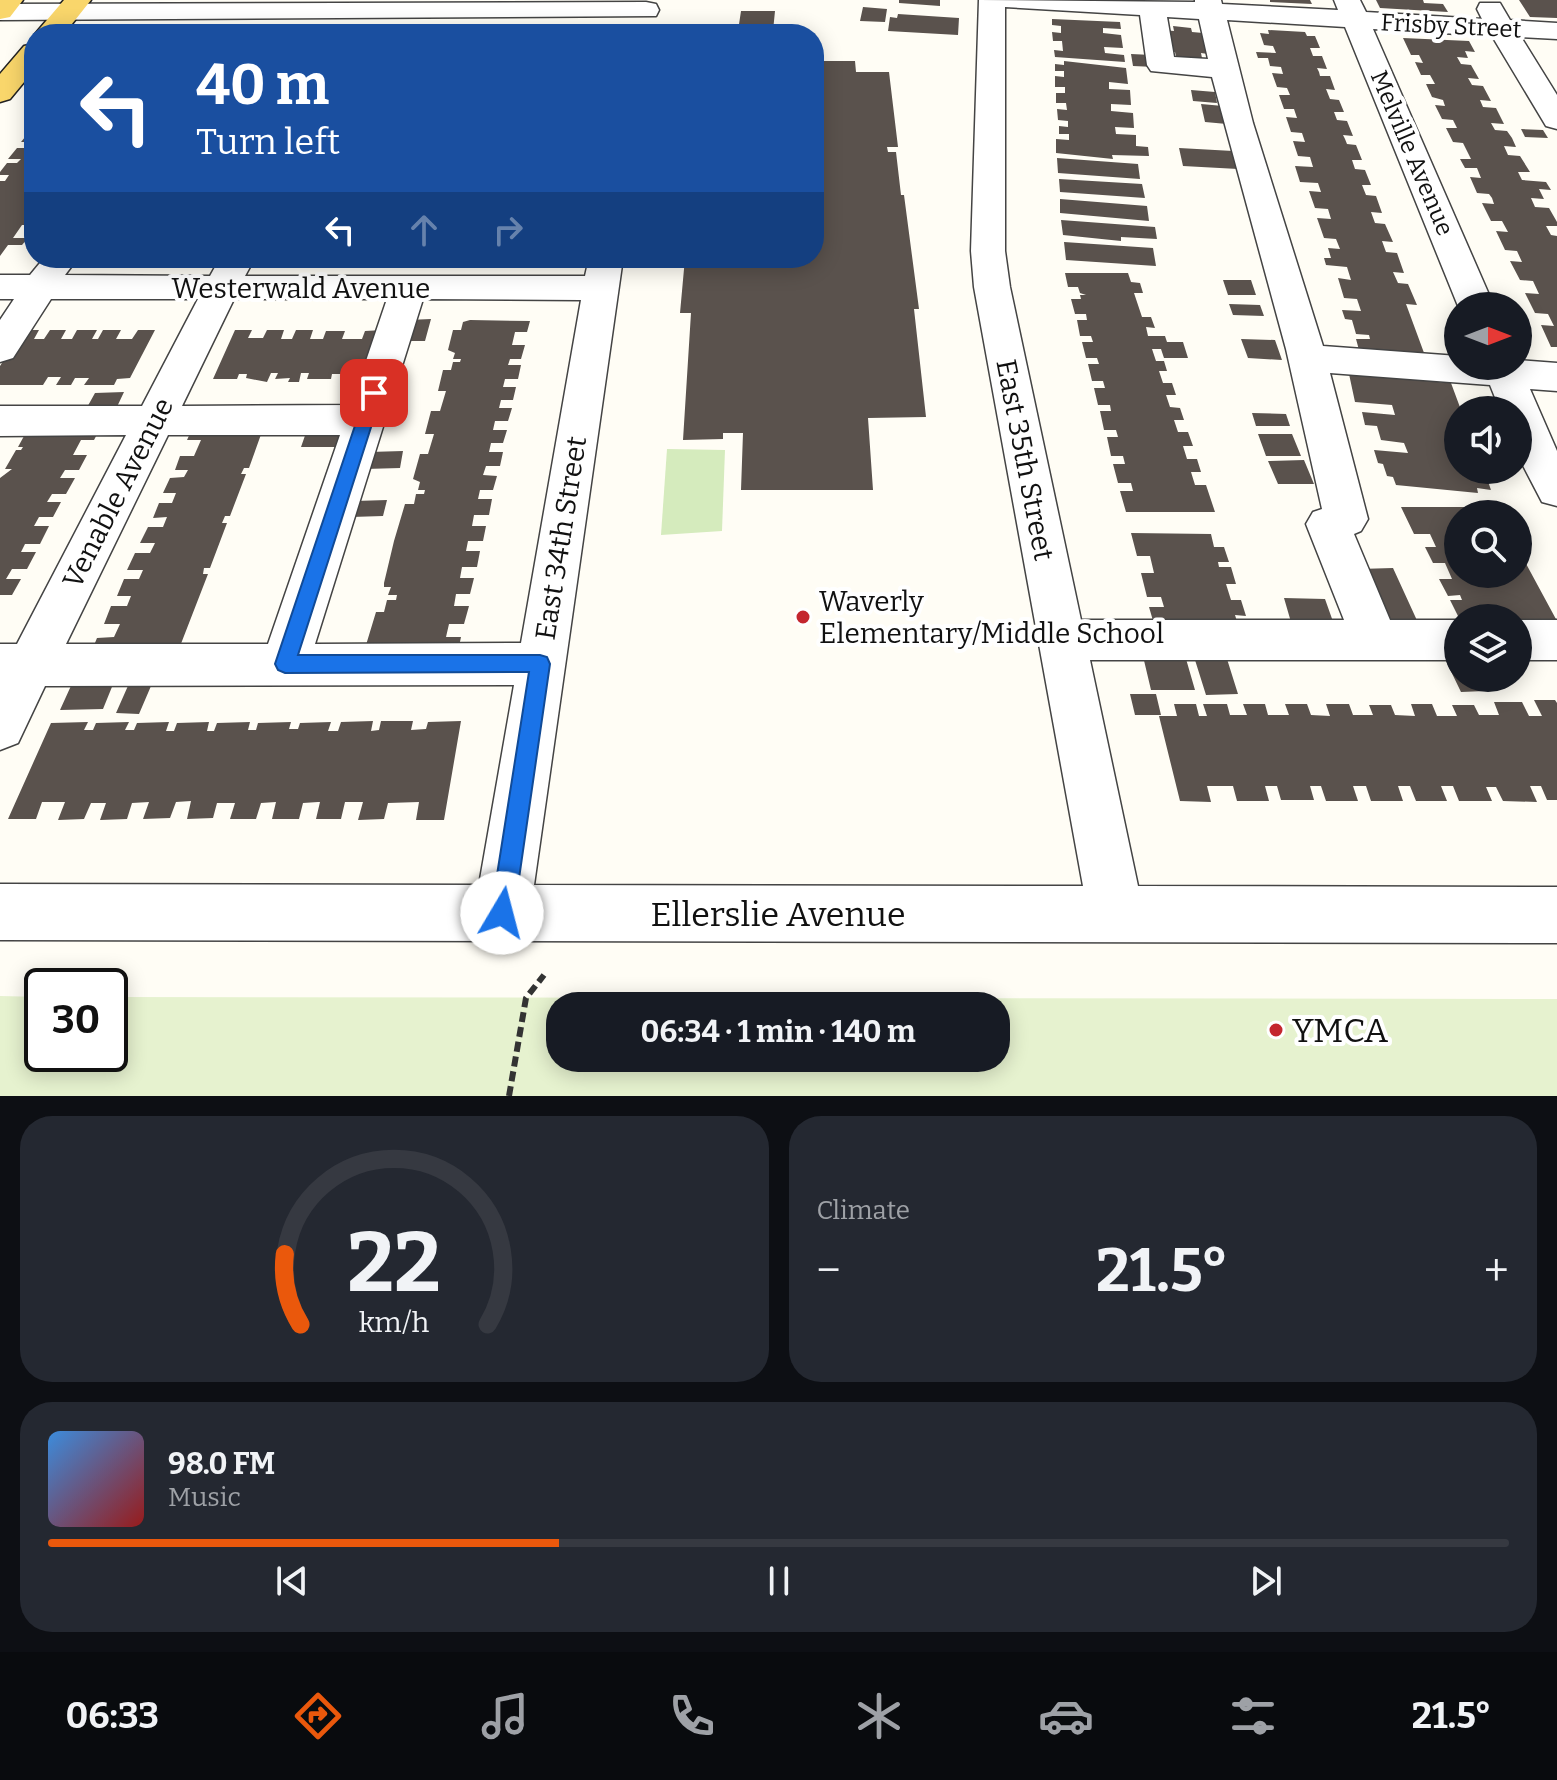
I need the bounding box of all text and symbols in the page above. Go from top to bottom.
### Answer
street label: Frisby Street [1380,8,1522,44]
text: 40 m [196,52,329,119]
icon: left [64,56,168,160]
street label: Melville Avenue [1365,66,1459,240]
text: Turn left [196,120,340,164]
icon: left [318,208,362,252]
icon: ahead [402,208,446,252]
icon: right [486,208,530,252]
street label: Westerwald Avenue [172,272,430,305]
north arrow [1444,292,1532,380]
map controls [1444,292,1532,692]
street label: East 35th Street [989,357,1061,563]
pin [340,359,408,427]
icon: arrive [352,371,396,415]
street label: Venable Avenue [56,392,180,594]
button: sound [1444,396,1532,484]
street label: East 34th Street [529,434,593,642]
button: search [1444,500,1532,588]
place label: Waverly Elementary/Middle School [819,585,1164,650]
button: layers [1444,604,1532,692]
marker: Waverly Elementary/Middle School [794,608,812,626]
position arrow [460,871,544,955]
street label: Ellerslie Avenue [651,894,905,935]
speed limit sign: 30 [24,968,128,1072]
place label: YMCA [1292,1010,1388,1051]
text: 06:34 · 1 min · 140 m [640,1014,916,1050]
marker: YMCA [1267,1021,1285,1039]
text: Climate [817,1195,910,1226]
text: 22 [347,1213,441,1313]
text: 21.5° [1096,1235,1229,1307]
text: − [817,1244,841,1297]
text: + [1484,1244,1509,1297]
text: km/h [359,1305,430,1340]
text: 98.0 FM [168,1446,275,1482]
text: Music [168,1482,241,1513]
icon: previous [270,1559,314,1603]
icon: pause [757,1559,801,1603]
icon: next [1244,1559,1288,1603]
icon: directions [290,1688,346,1744]
icon: music [477,1688,533,1744]
icon: phone [664,1688,720,1744]
icon: climate [851,1688,907,1744]
icon: car [1038,1688,1094,1744]
icon: filters [1225,1688,1281,1744]
text: 06:33 [65,1694,159,1738]
text: 21.5° [1412,1694,1491,1738]

